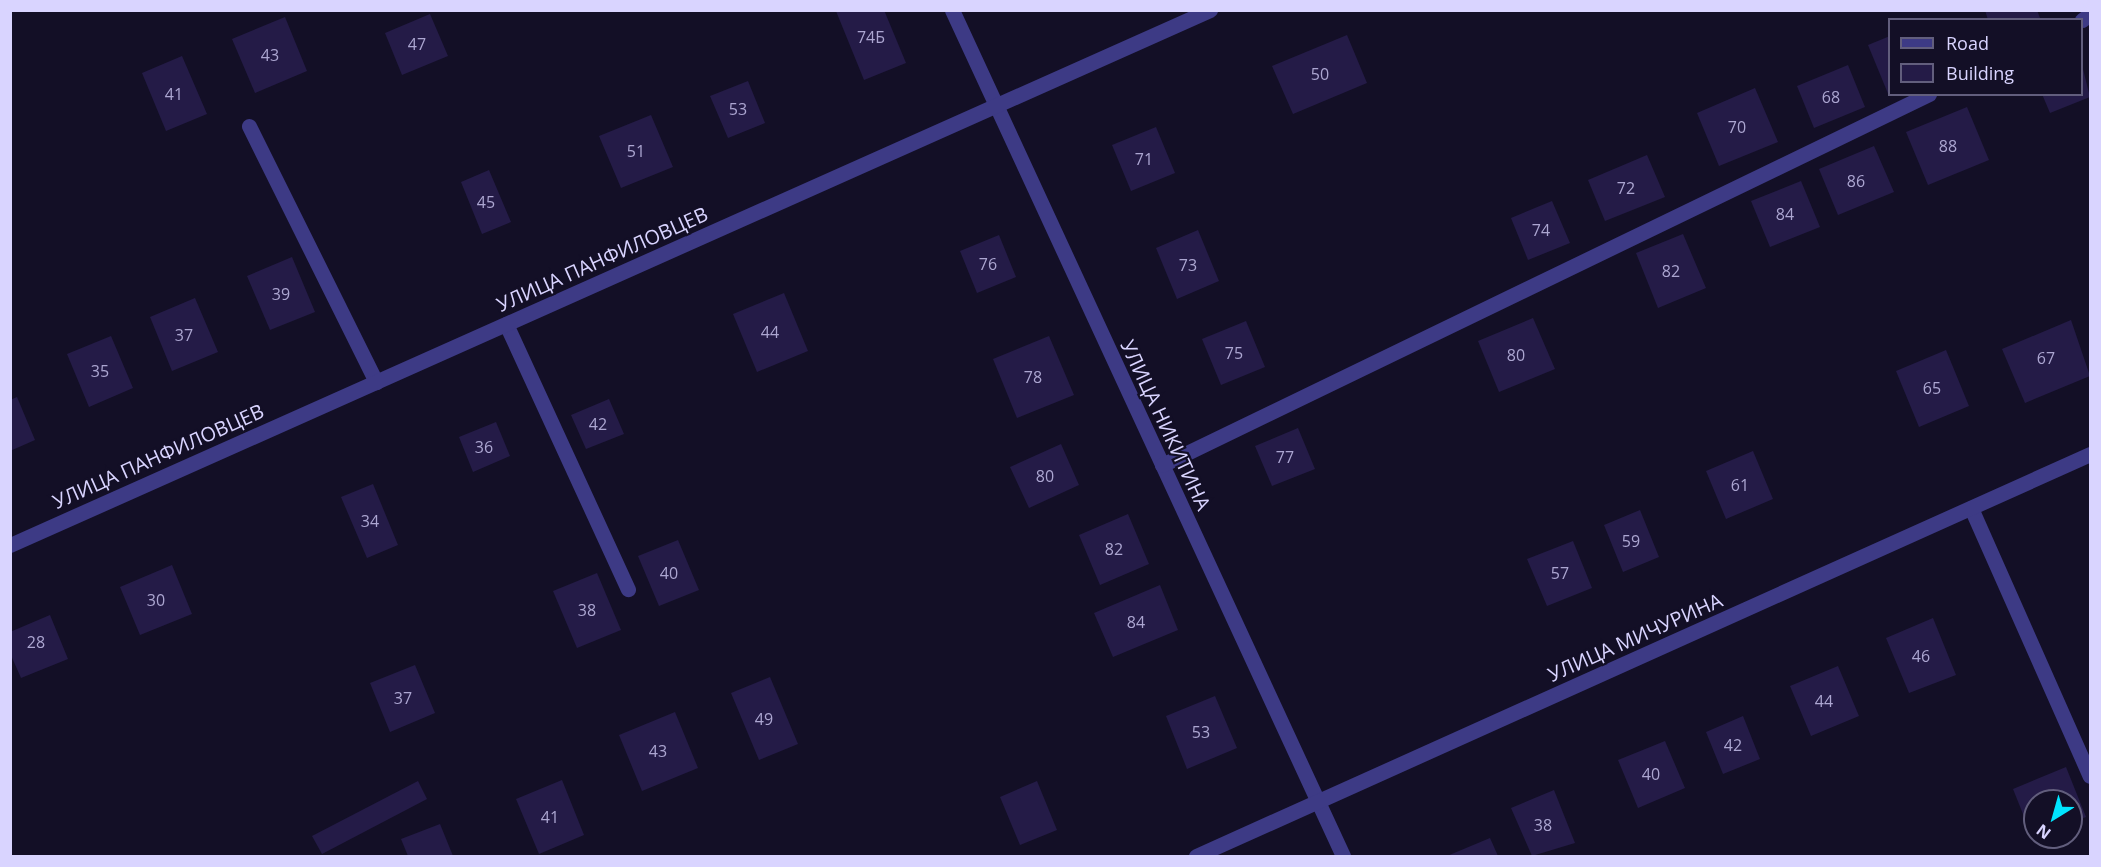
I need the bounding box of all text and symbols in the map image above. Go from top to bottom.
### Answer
legend [1888,18,2083,96]
house number: 74Б [857,27,885,47]
text: Road [1946,31,1989,55]
house number: 47 [408,34,426,54]
house number: 43 [261,45,279,65]
text: Building [1946,61,2014,85]
house number: 50 [1311,64,1329,84]
house number: 41 [165,84,183,104]
house number: 68 [1822,87,1840,107]
house number: 53 [729,99,747,119]
house number: 70 [1728,117,1746,137]
house number: 88 [1939,136,1957,156]
house number: 51 [627,141,645,161]
house number: 71 [1135,149,1153,169]
house number: 86 [1847,171,1865,191]
house number: 72 [1617,178,1635,198]
house number: 45 [477,192,495,212]
street label: УЛИЦА ПАНФИЛОВЦЕВ [493,202,711,316]
house number: 84 [1776,204,1794,224]
house number: 74 [1532,220,1550,240]
house number: 76 [979,254,997,274]
house number: 73 [1179,255,1197,275]
house number: 82 [1662,261,1680,281]
house number: 39 [272,284,290,304]
house number: 44 [761,322,779,342]
house number: 37 [175,325,193,345]
street label: УЛИЦА НИКИТИНА [1116,336,1216,514]
house number: 75 [1225,343,1243,363]
house number: 80 [1507,345,1525,365]
house number: 67 [2037,348,2055,368]
house number: 35 [91,361,109,381]
house number: 78 [1024,367,1042,387]
house number: 65 [1923,378,1941,398]
street label: УЛИЦА ПАНФИЛОВЦЕВ [49,399,267,513]
house number: 42 [589,414,607,434]
house number: 36 [475,437,493,457]
house number: 77 [1276,447,1294,467]
house number: 80 [1036,466,1054,486]
house number: 61 [1731,475,1749,495]
house number: 34 [361,511,379,531]
house number: 59 [1622,531,1640,551]
house number: 82 [1105,539,1123,559]
house number: 40 [660,563,678,583]
house number: 57 [1551,563,1569,583]
street label: УЛИЦА МИЧУРИНА [1544,588,1726,686]
house number: 30 [147,590,165,610]
house number: 38 [578,600,596,620]
house number: 84 [1127,612,1145,632]
house number: 28 [27,632,45,652]
house number: 46 [1912,646,1930,666]
house number: 37 [394,688,412,708]
house number: 44 [1815,691,1833,711]
house number: 49 [755,709,773,729]
house number: 53 [1192,722,1210,742]
house number: 42 [1724,735,1742,755]
house number: 43 [649,741,667,761]
house number: 40 [1642,764,1660,784]
north arrow [2023,789,2083,849]
house number: 41 [541,807,559,827]
house number: 38 [1534,815,1552,835]
text: N [2032,819,2055,844]

